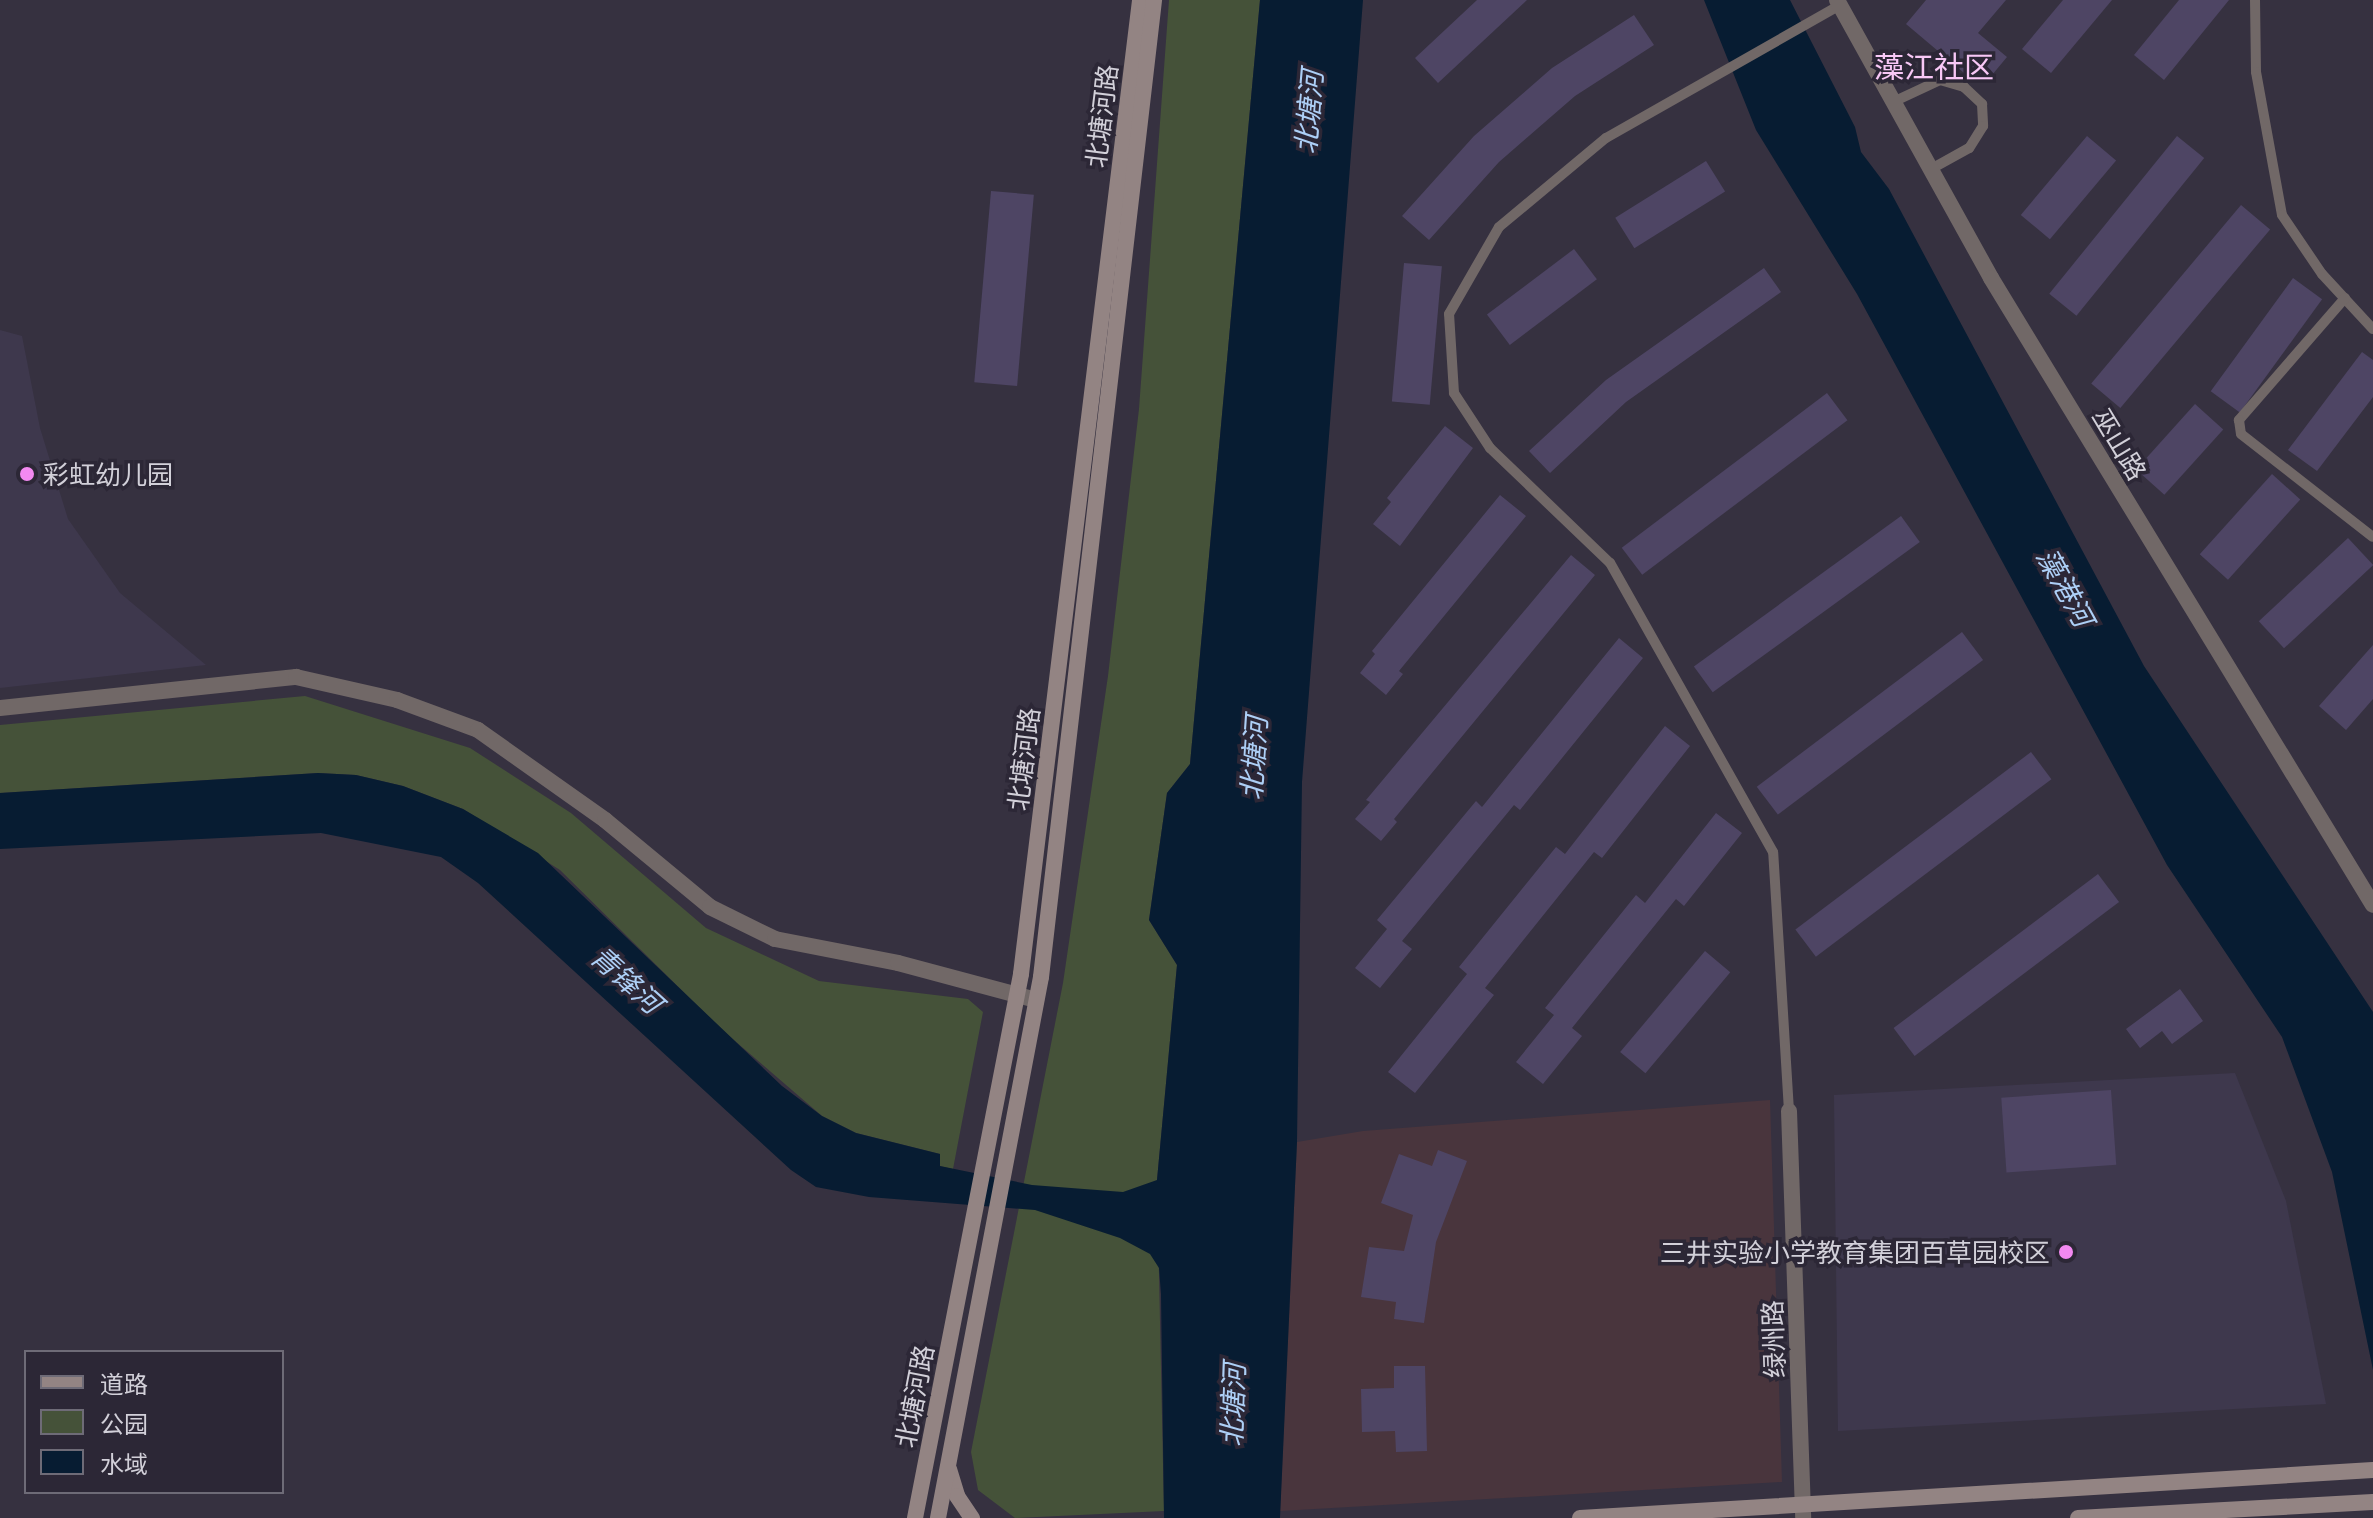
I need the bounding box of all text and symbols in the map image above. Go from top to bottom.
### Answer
district label: 藻江社区 [1874,48,1994,84]
street label: 北塘河路 [1079,62,1123,170]
water label: 北塘河 [1288,69,1328,155]
street label: 巫山路 [2087,403,2153,485]
place label: 彩虹幼儿园 [43,458,173,490]
marker: 彩虹幼儿园 [18,465,36,483]
water label: 藻港河 [2031,542,2101,632]
street label: 北塘河路 [1001,705,1045,813]
water label: 北塘河 [1233,715,1273,801]
water label: 青锋河 [585,938,669,1020]
place label: 三井实验小学教育集团百草园校区 [1660,1236,2050,1268]
marker: 三井实验小学教育集团百草园校区 [2057,1243,2075,1261]
street label: 绿州路 [1756,1299,1790,1379]
street label: 北塘河路 [889,1342,939,1450]
legend [24,1350,284,1494]
water label: 北塘河 [1214,1362,1250,1448]
text: 道路 [100,1369,148,1398]
text: 公园 [100,1409,148,1438]
text: 水域 [100,1449,148,1478]

